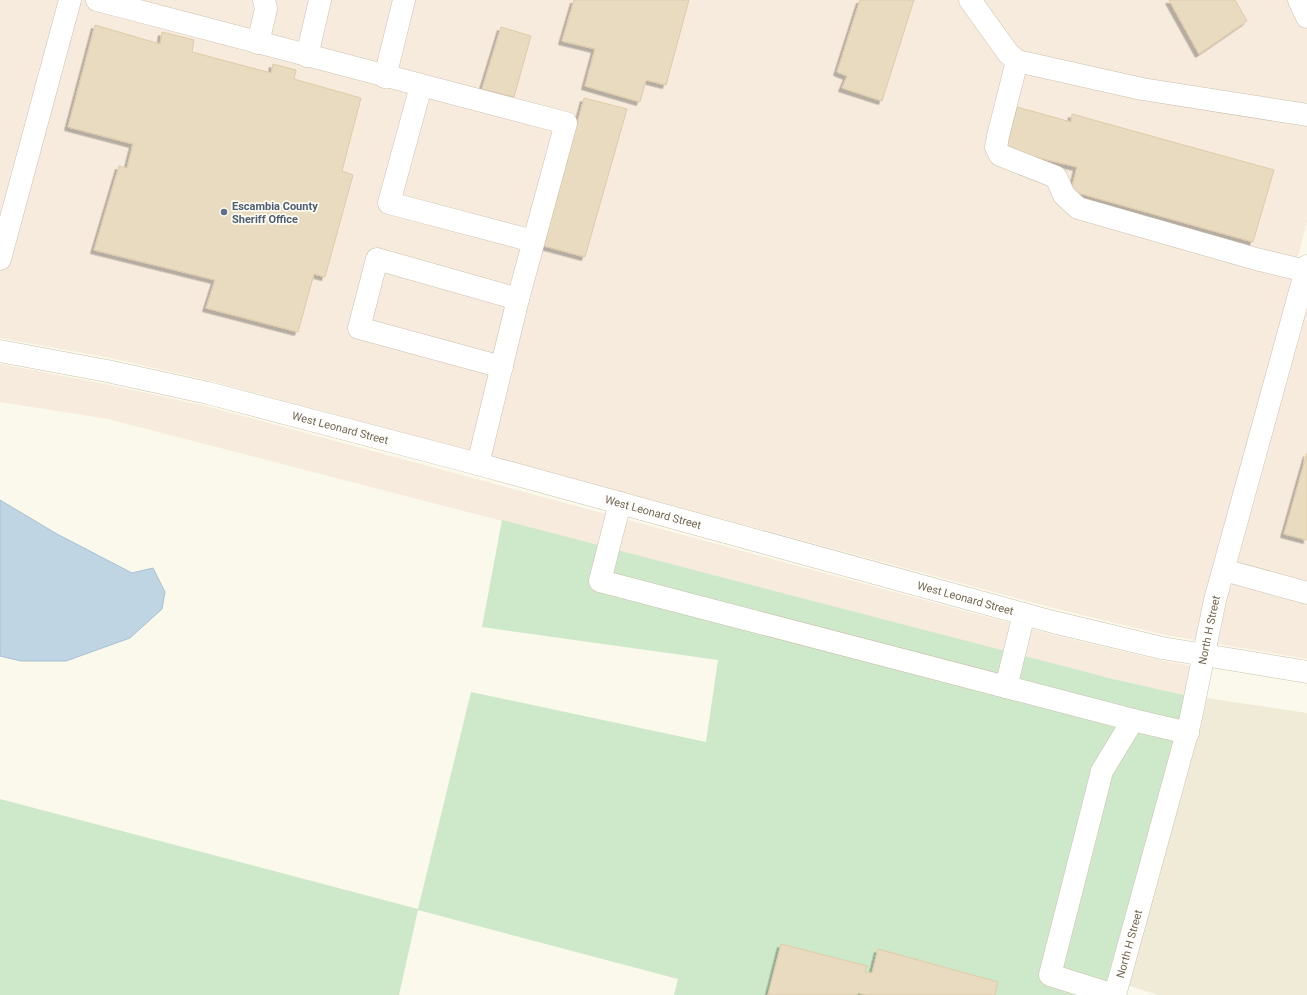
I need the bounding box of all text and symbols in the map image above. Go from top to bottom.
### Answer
place label: Escambia County Sheriff Office [232,200,318,226]
marker: Escambia County Sheriff Office [219,207,229,217]
street label: West Leonard Street [291,409,390,447]
street label: West Leonard Street [603,493,703,532]
street label: West Leonard Street [916,579,1015,618]
street label: North H Street [1196,594,1223,666]
street label: North H Street [1114,908,1145,980]

